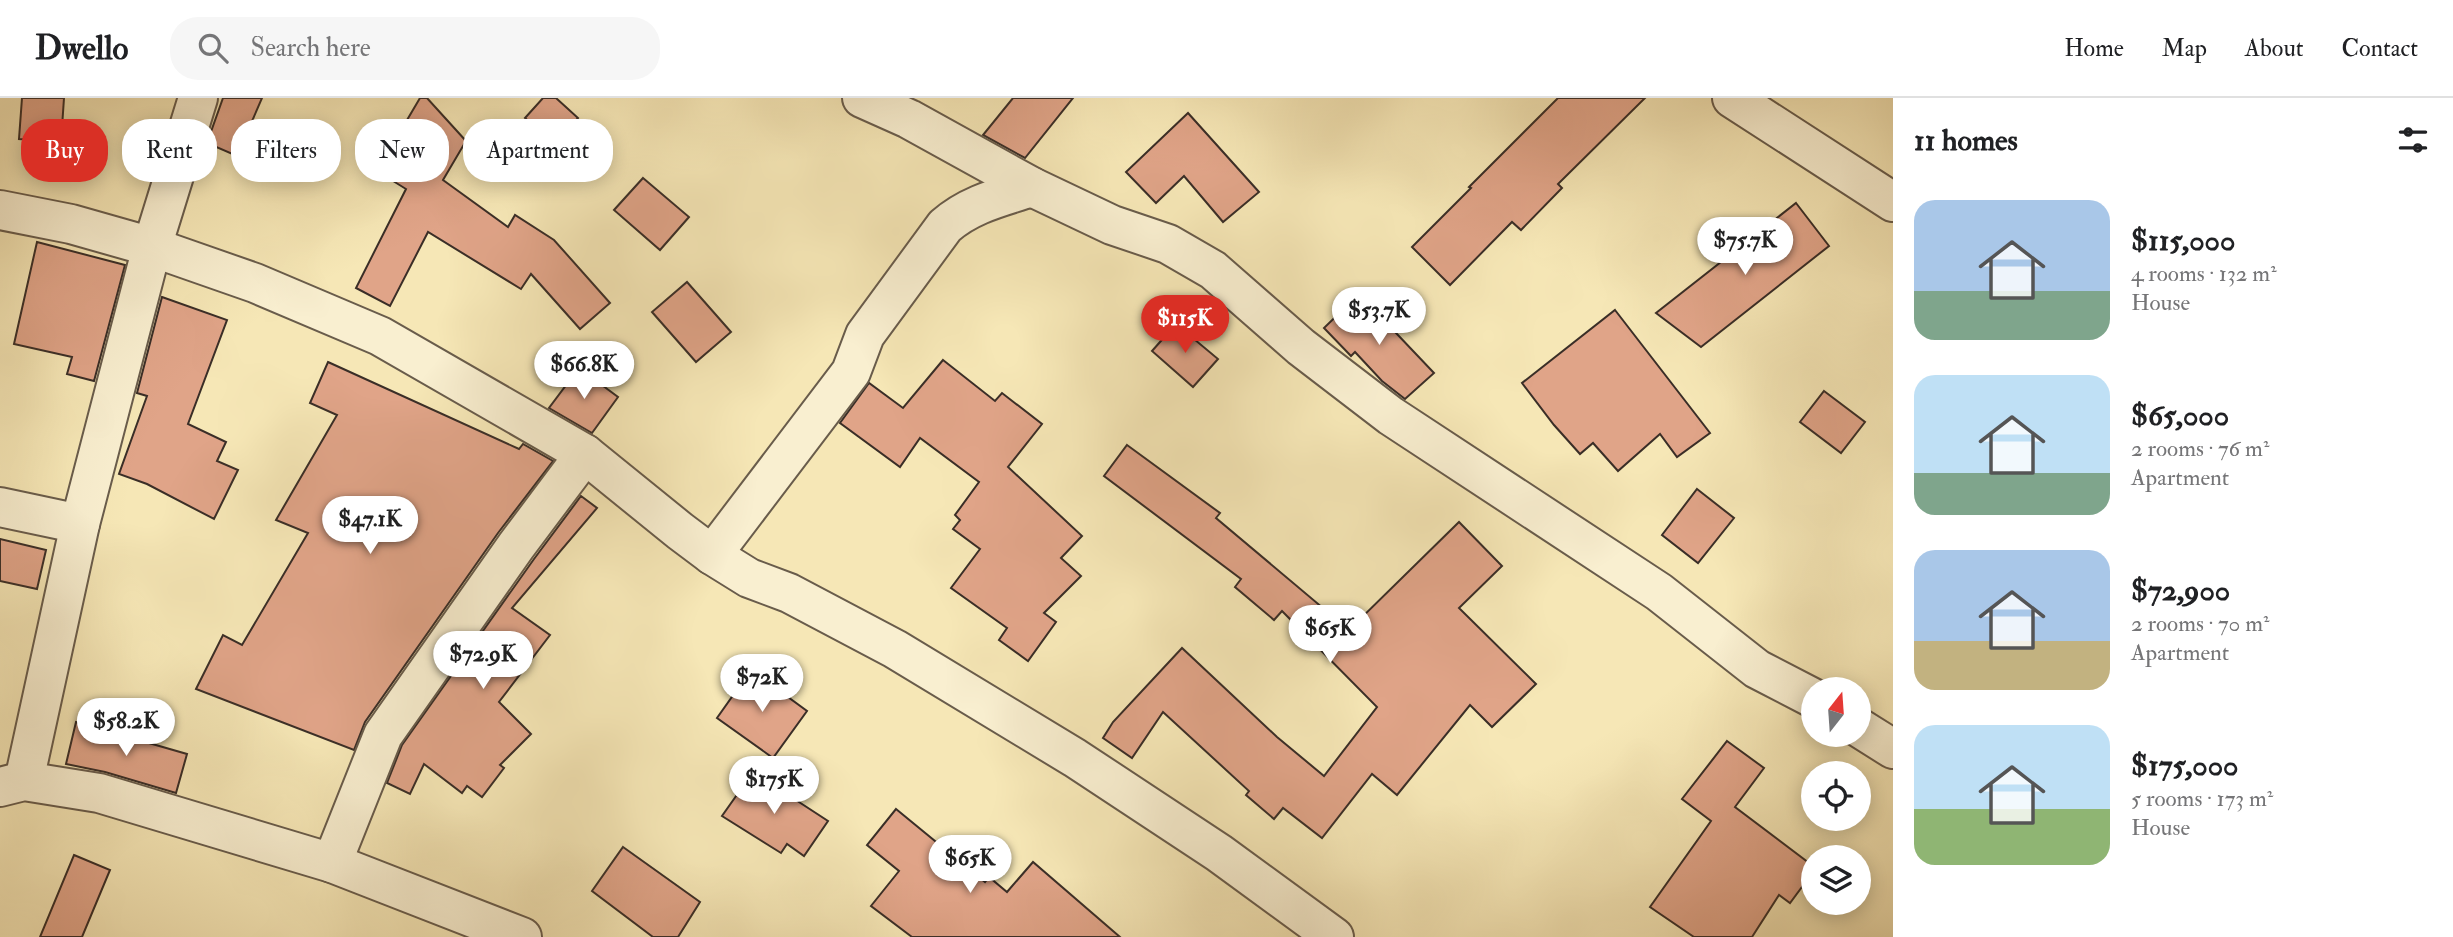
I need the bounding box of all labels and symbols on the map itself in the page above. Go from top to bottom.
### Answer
pin: $75.7K [1688,218,1802,277]
pin: $53.7K [1322,288,1436,347]
pin: $115K [1136,296,1234,355]
pin: $66.8K [527,342,641,401]
pin: $47.1K [313,496,427,556]
pin: $65K [1289,606,1371,665]
pin: $72.9K [426,632,540,691]
pin: $72K [721,654,803,714]
north arrow [1801,677,1871,747]
pin: $58.2K [69,698,183,758]
pin: $175K [725,756,823,816]
pin: $65K [929,836,1011,895]

